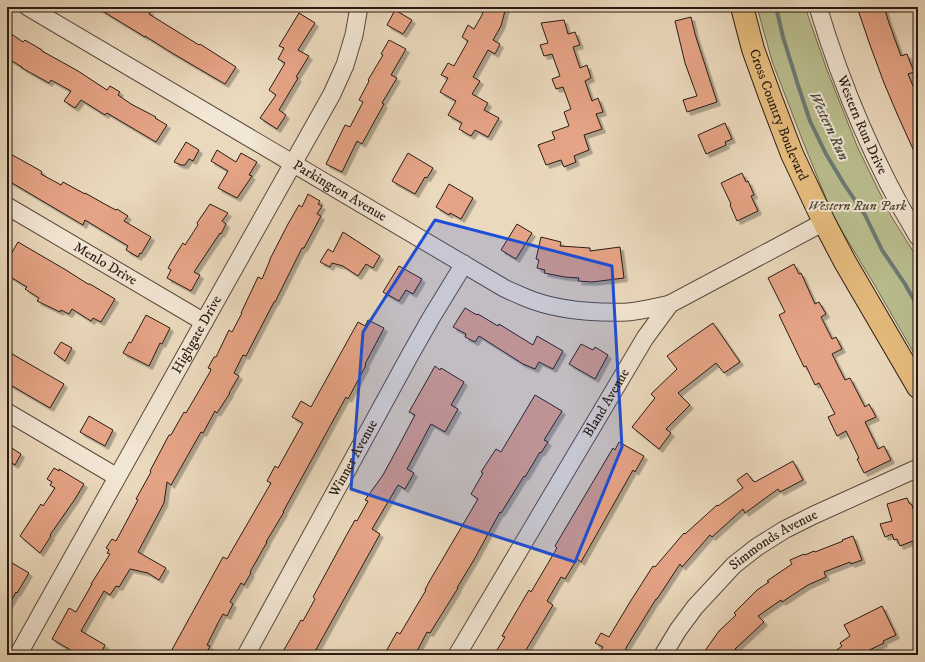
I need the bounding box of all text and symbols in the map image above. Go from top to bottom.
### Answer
street label: Cross Country Boulevard [745,47,812,184]
street label: Western Run Drive [832,72,892,178]
water label: Western Run [805,89,853,164]
street label: Parkington Avenue [290,156,390,226]
park label: Western Run Park [808,197,906,215]
street label: Menlo Drive [70,238,141,290]
street label: Highgate Drive [168,292,226,377]
street label: Bland Avenue [579,365,634,441]
street label: Winner Avenue [325,416,382,501]
street label: Simmonds Avenue [726,506,821,574]

